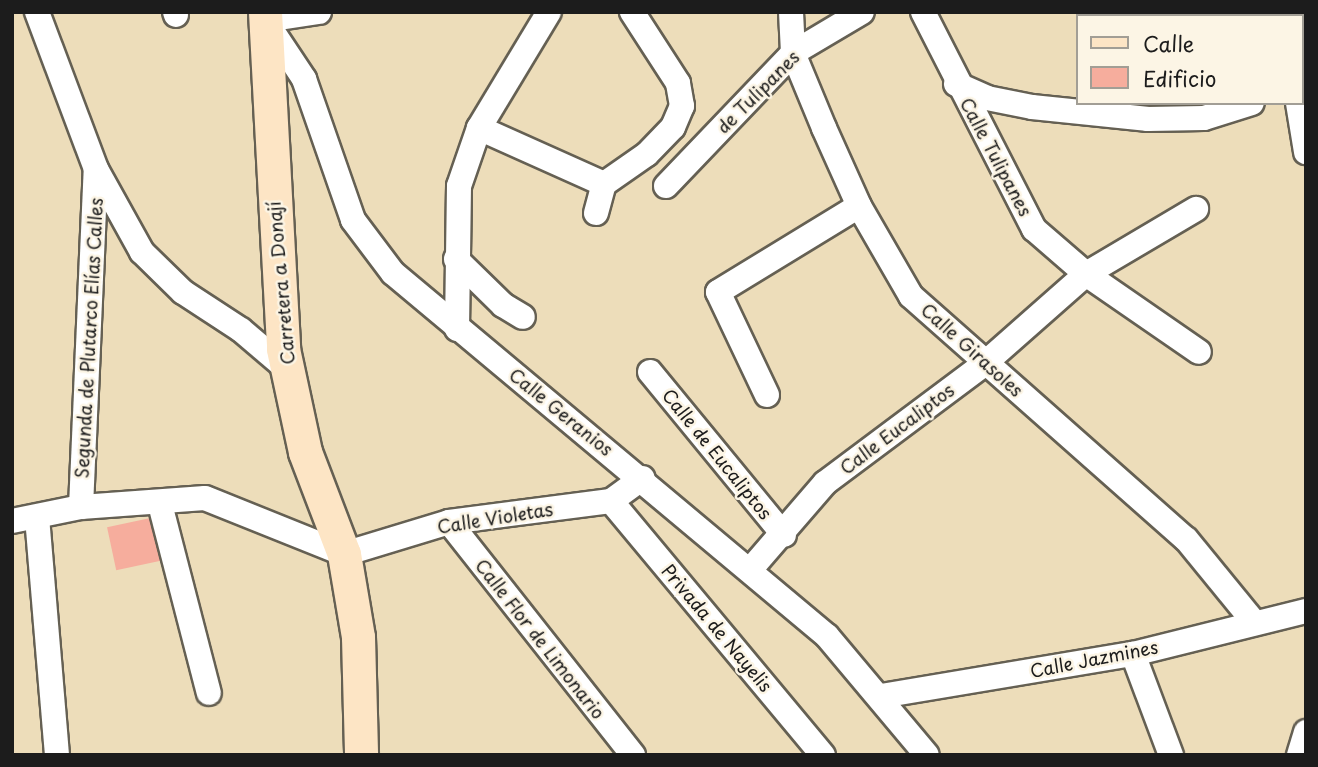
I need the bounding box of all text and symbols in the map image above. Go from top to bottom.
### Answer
legend [1076,14,1304,105]
text: Calle [1143,27,1194,59]
street label: de Tulipanes [712,46,804,138]
text: Edificio [1143,62,1216,94]
street label: Calle Tulipanes [955,94,1037,220]
street label: Segunda de Plutarco Elías Calles [71,196,107,480]
street label: Carretera a Donají [263,200,299,366]
street label: Calle Girasoles [917,299,1027,401]
street label: Calle Geranios [505,364,617,460]
street label: Calle Eucaliptos [835,379,959,479]
street label: Calle de Eucaliptos [657,384,777,524]
street label: Calle Violetas [435,498,555,538]
street label: Calle Flor de Limonario [470,553,610,725]
street label: Privada de Nayelis [657,560,777,696]
street label: Calle Jazmines [1028,636,1160,682]

